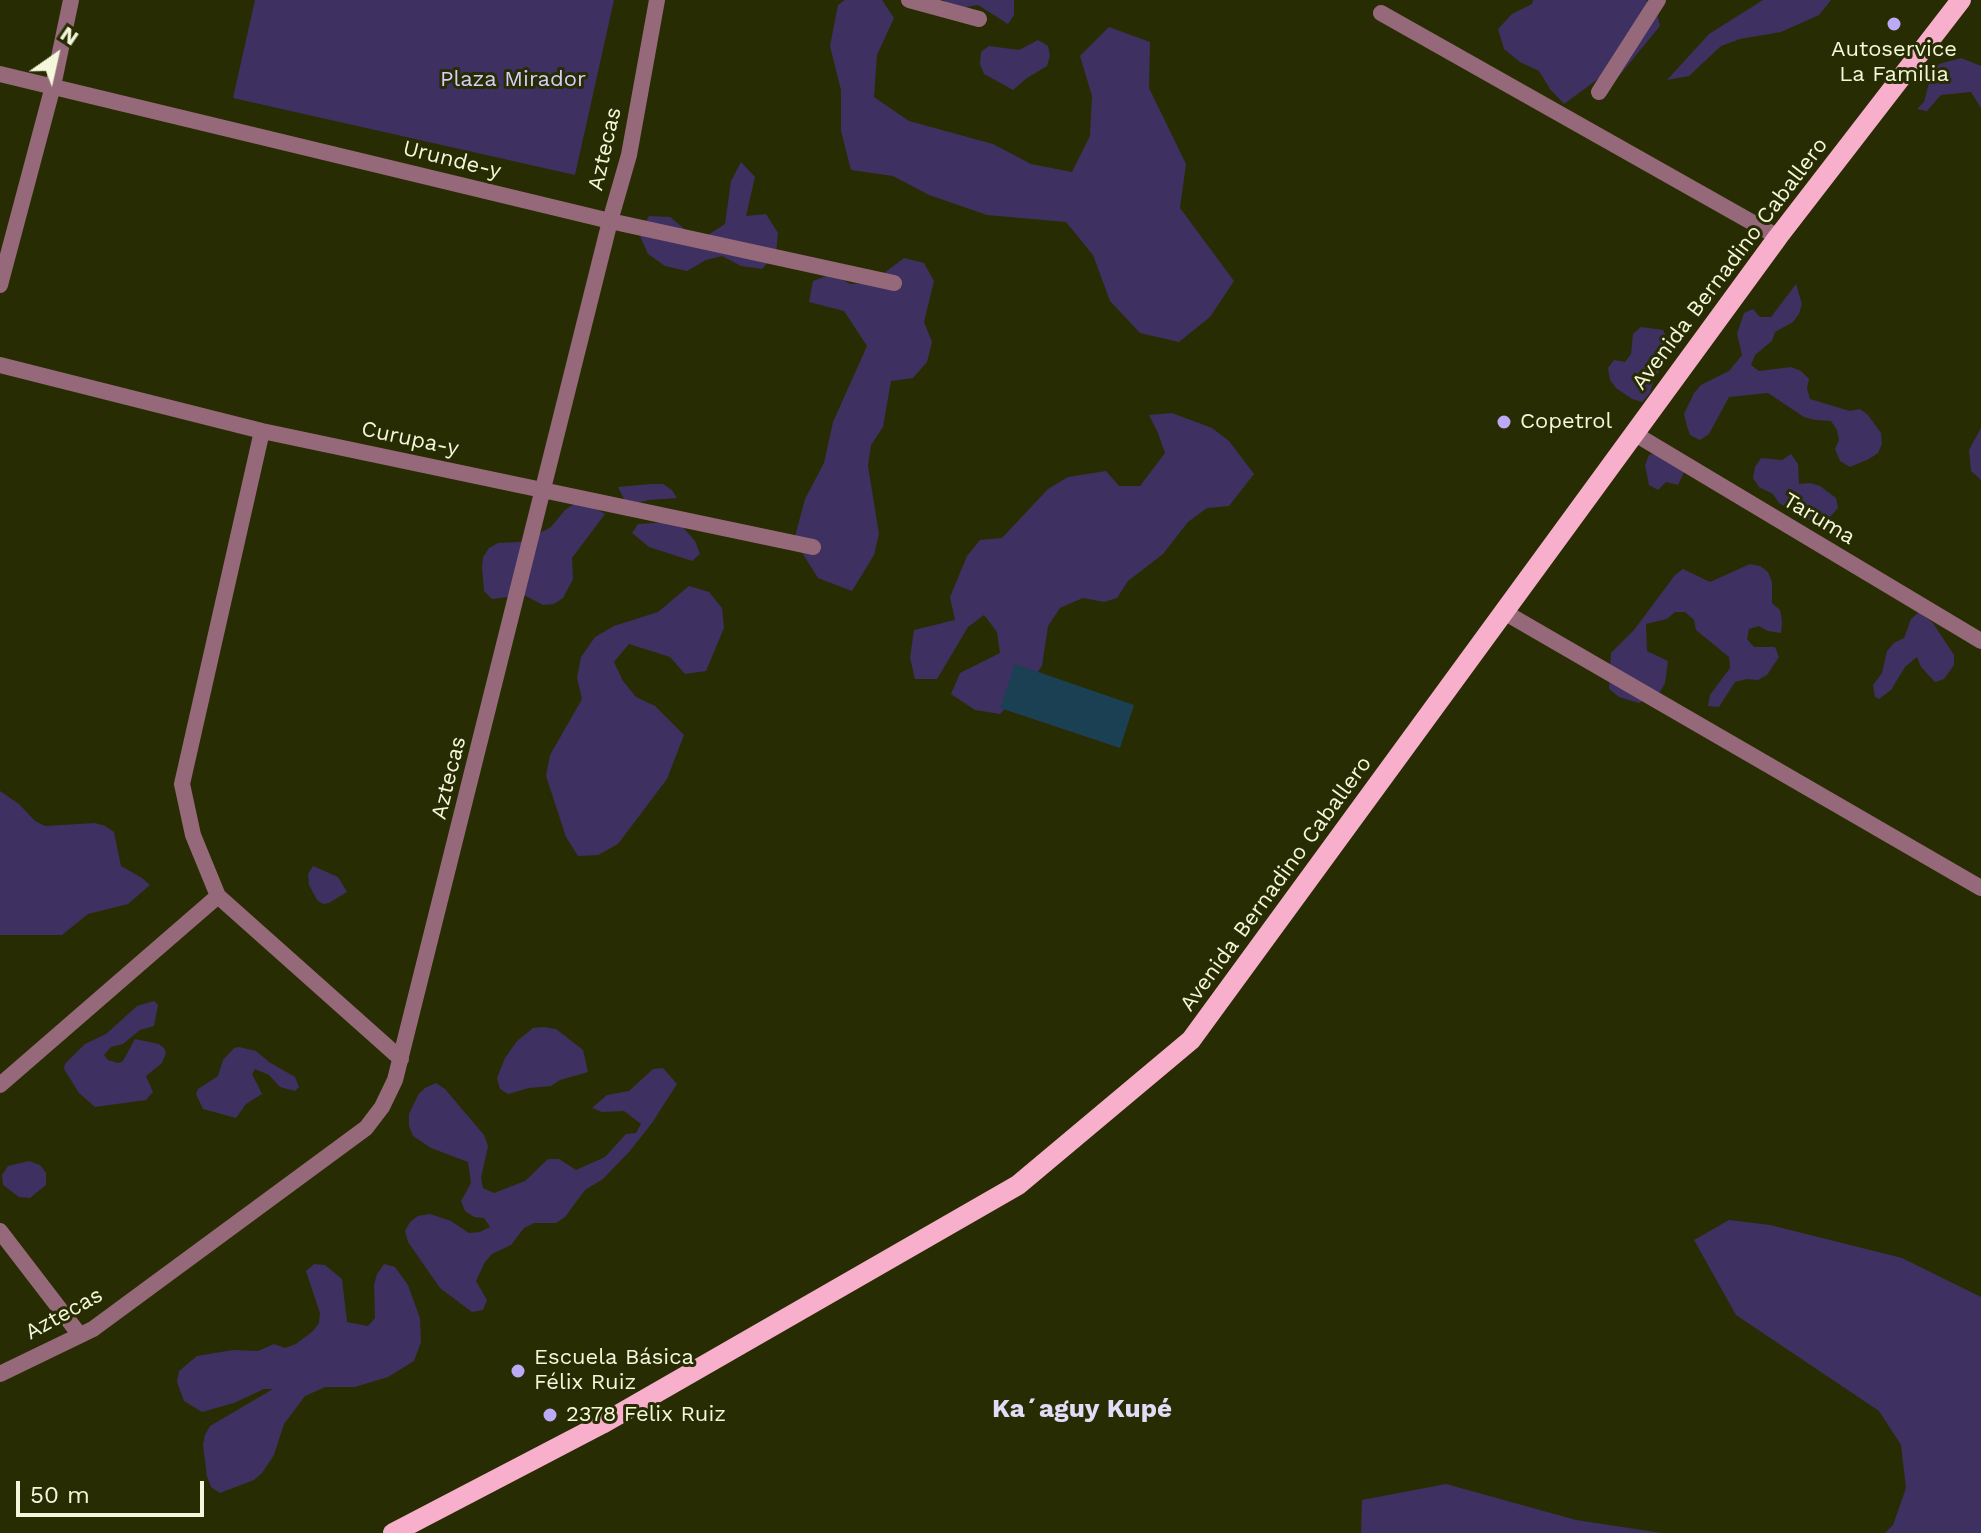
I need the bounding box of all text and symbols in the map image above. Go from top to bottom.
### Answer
marker: Autoservice La Familia [1885,15,1903,33]
north arrow [16,16,96,96]
text: N [56,21,83,51]
place label: Autoservice La Familia [1831,37,1957,88]
park label: Plaza Mirador [440,67,586,93]
street label: Aztecas [583,105,627,193]
street label: Avenida Bernadino Caballero [1626,133,1834,395]
street label: Urunde-y [400,135,504,185]
place label: Copetrol [1520,409,1612,435]
marker: Copetrol [1495,413,1513,431]
street label: Curupa-y [359,416,461,462]
street label: Taruma [1778,487,1860,551]
street label: Aztecas [426,734,472,822]
street label: Avenida Bernadino Caballero [1175,751,1377,1017]
street label: Aztecas [21,1282,107,1346]
place label: Escuela Básica Félix Ruiz [534,1345,694,1396]
marker: Escuela Básica Félix Ruiz [509,1362,527,1380]
district label: Ka´aguy Kupé [992,1393,1172,1425]
place label: 2378 Felix Ruiz [566,1402,726,1428]
marker: 2378 Felix Ruiz [541,1406,559,1424]
scale bar [20,1465,208,1515]
text: 50 m [30,1481,90,1509]

